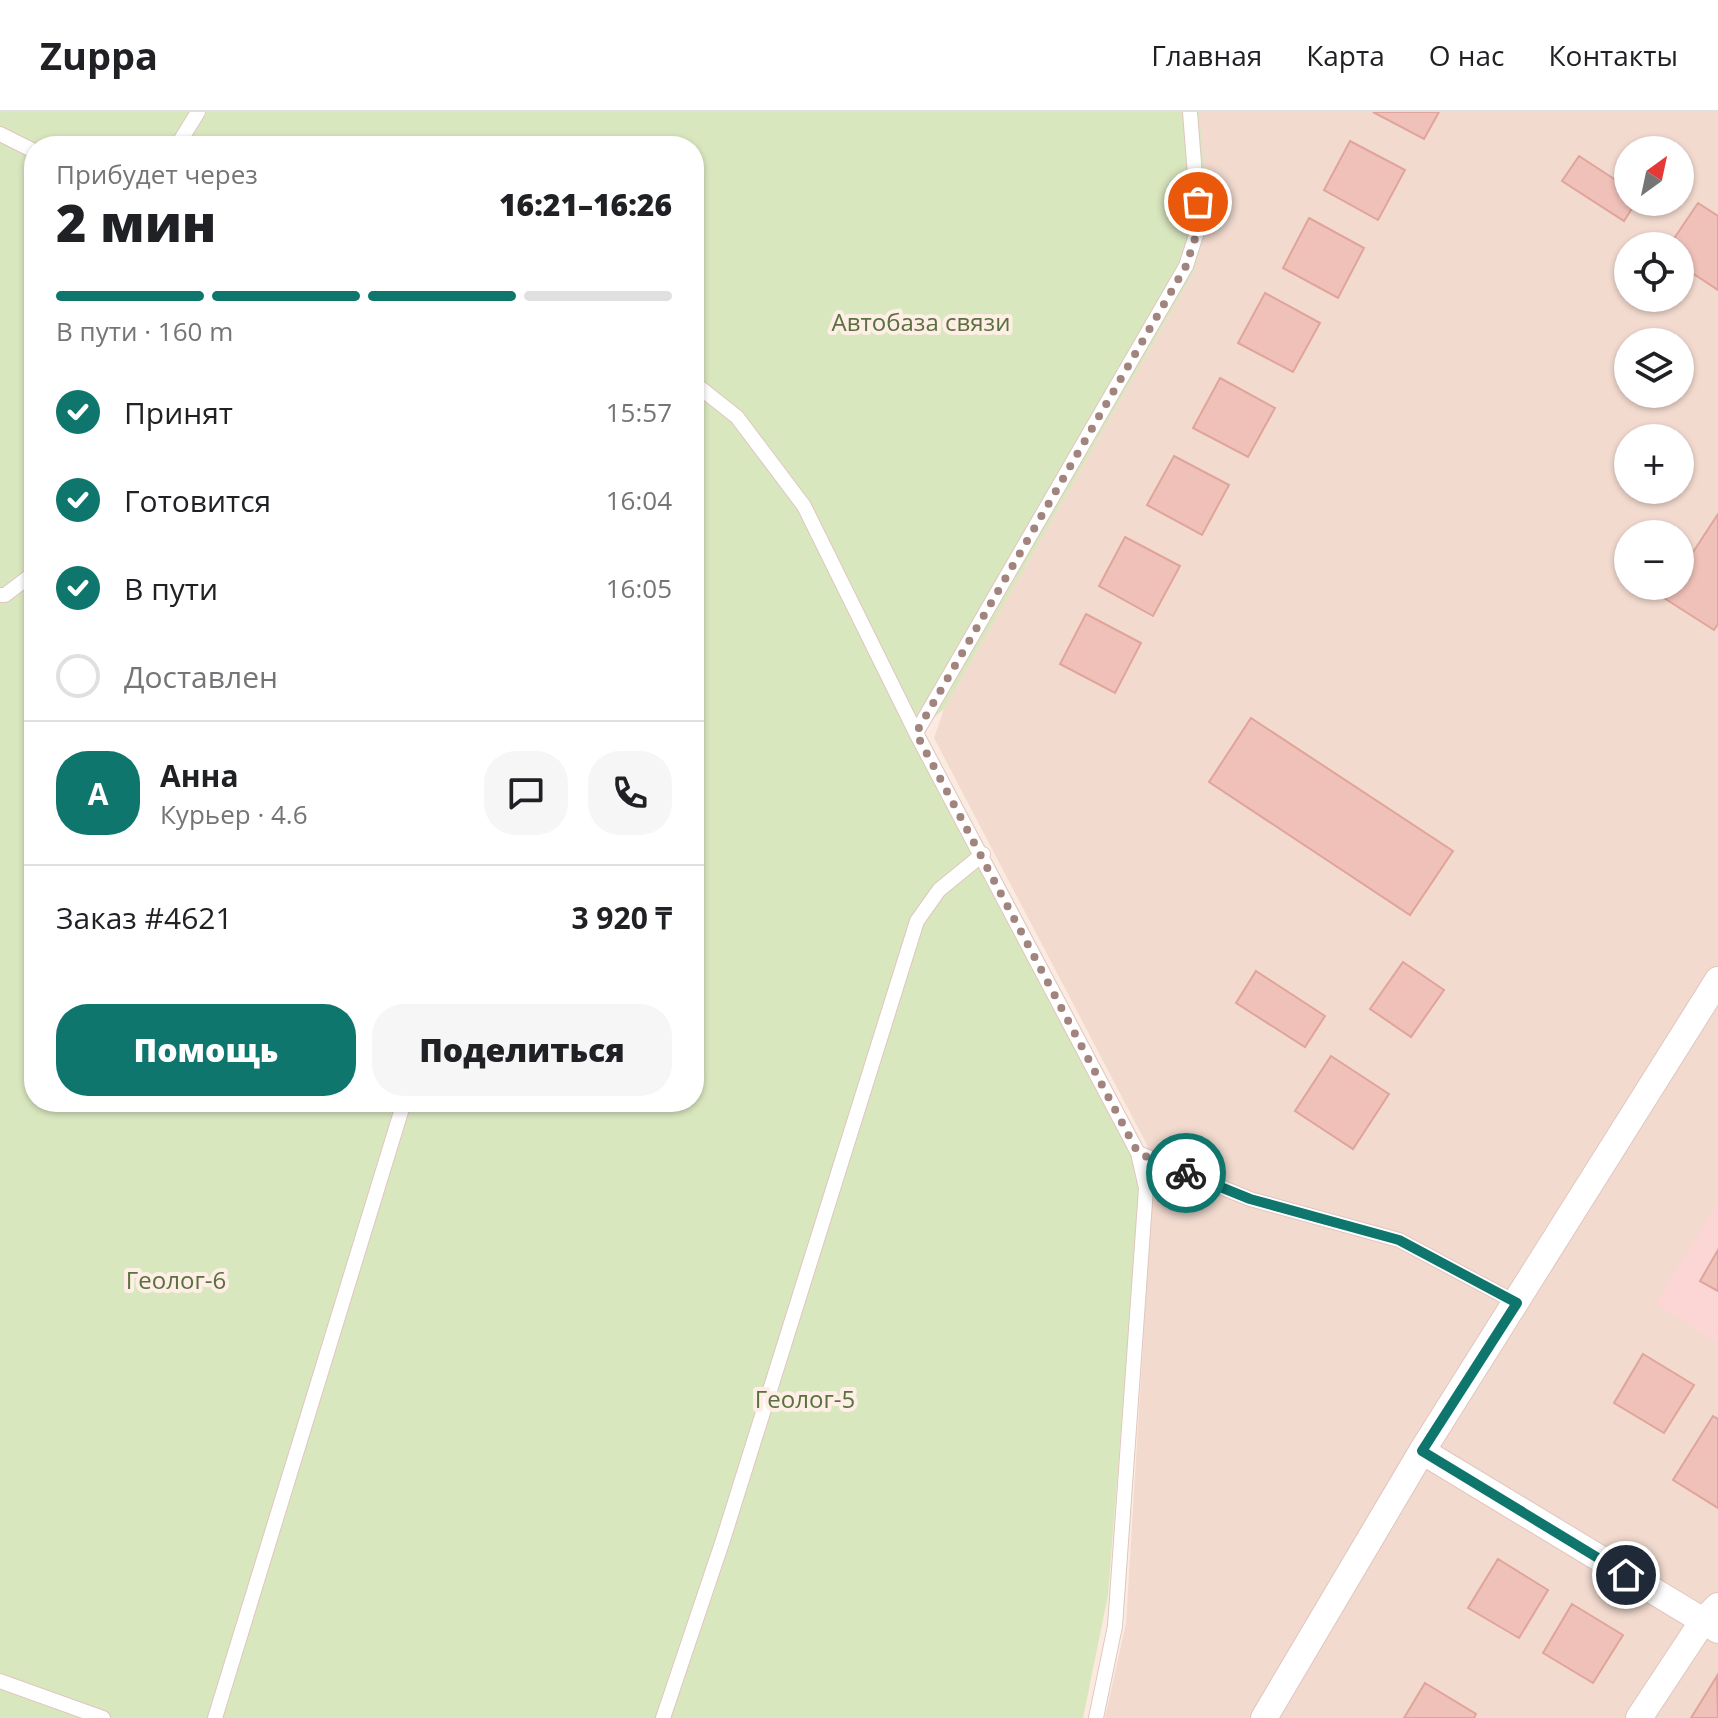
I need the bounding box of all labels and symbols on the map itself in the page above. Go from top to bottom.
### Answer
north arrow [1614,136,1694,216]
pin [1164,168,1232,236]
park label: Автобаза связи [832,305,1010,338]
courier [1146,1133,1226,1213]
park label: Геолог-6 [126,1263,226,1296]
park label: Геолог-5 [755,1382,855,1415]
pin [1592,1541,1660,1609]

